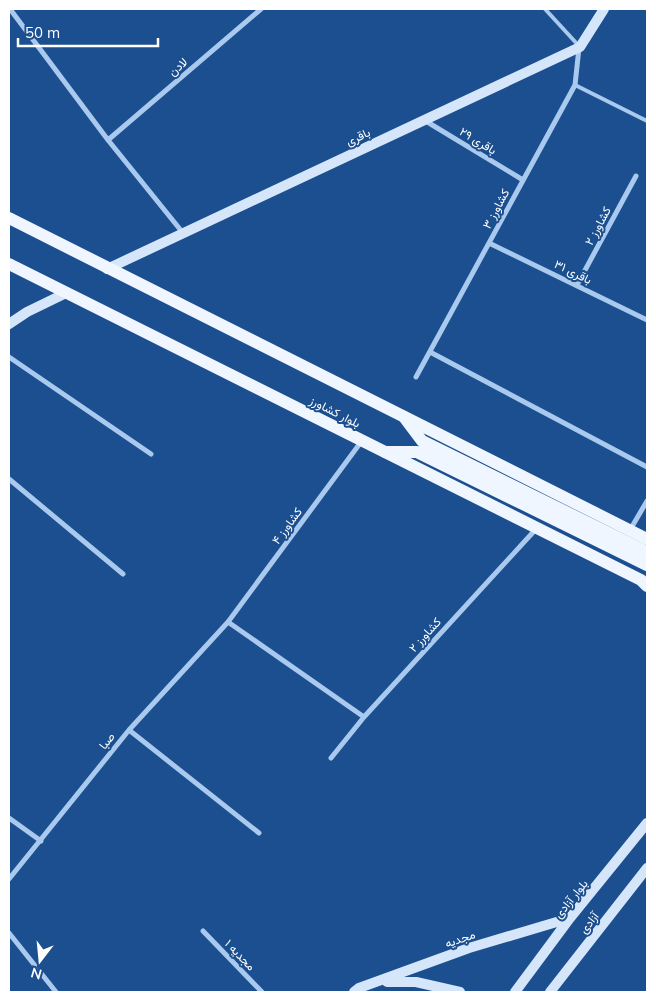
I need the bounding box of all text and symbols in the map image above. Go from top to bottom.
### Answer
scale bar [18,15,158,47]
text: 50 m [25,23,60,42]
street label: لادن [165,54,190,79]
street label: باقری [343,124,373,150]
street label: باقری ۲۹ [457,124,499,158]
street label: کشاورز ۳ [479,186,513,232]
street label: کشاورز ۲ [581,204,615,248]
street label: باقری ۳۱ [552,256,594,288]
street label: بلوار کشاورز [306,392,363,432]
street label: کشاورز ۴ [268,504,306,548]
street label: کشاورز ۲ [405,614,445,656]
street label: صبا [95,729,118,752]
street label: بلوار آزادی [551,877,591,921]
street label: آزادی [576,909,602,937]
street label: مجدیه [443,926,477,951]
north arrow [15,936,65,986]
street label: مجدیه ۱ [222,936,259,973]
text: N [29,963,44,984]

